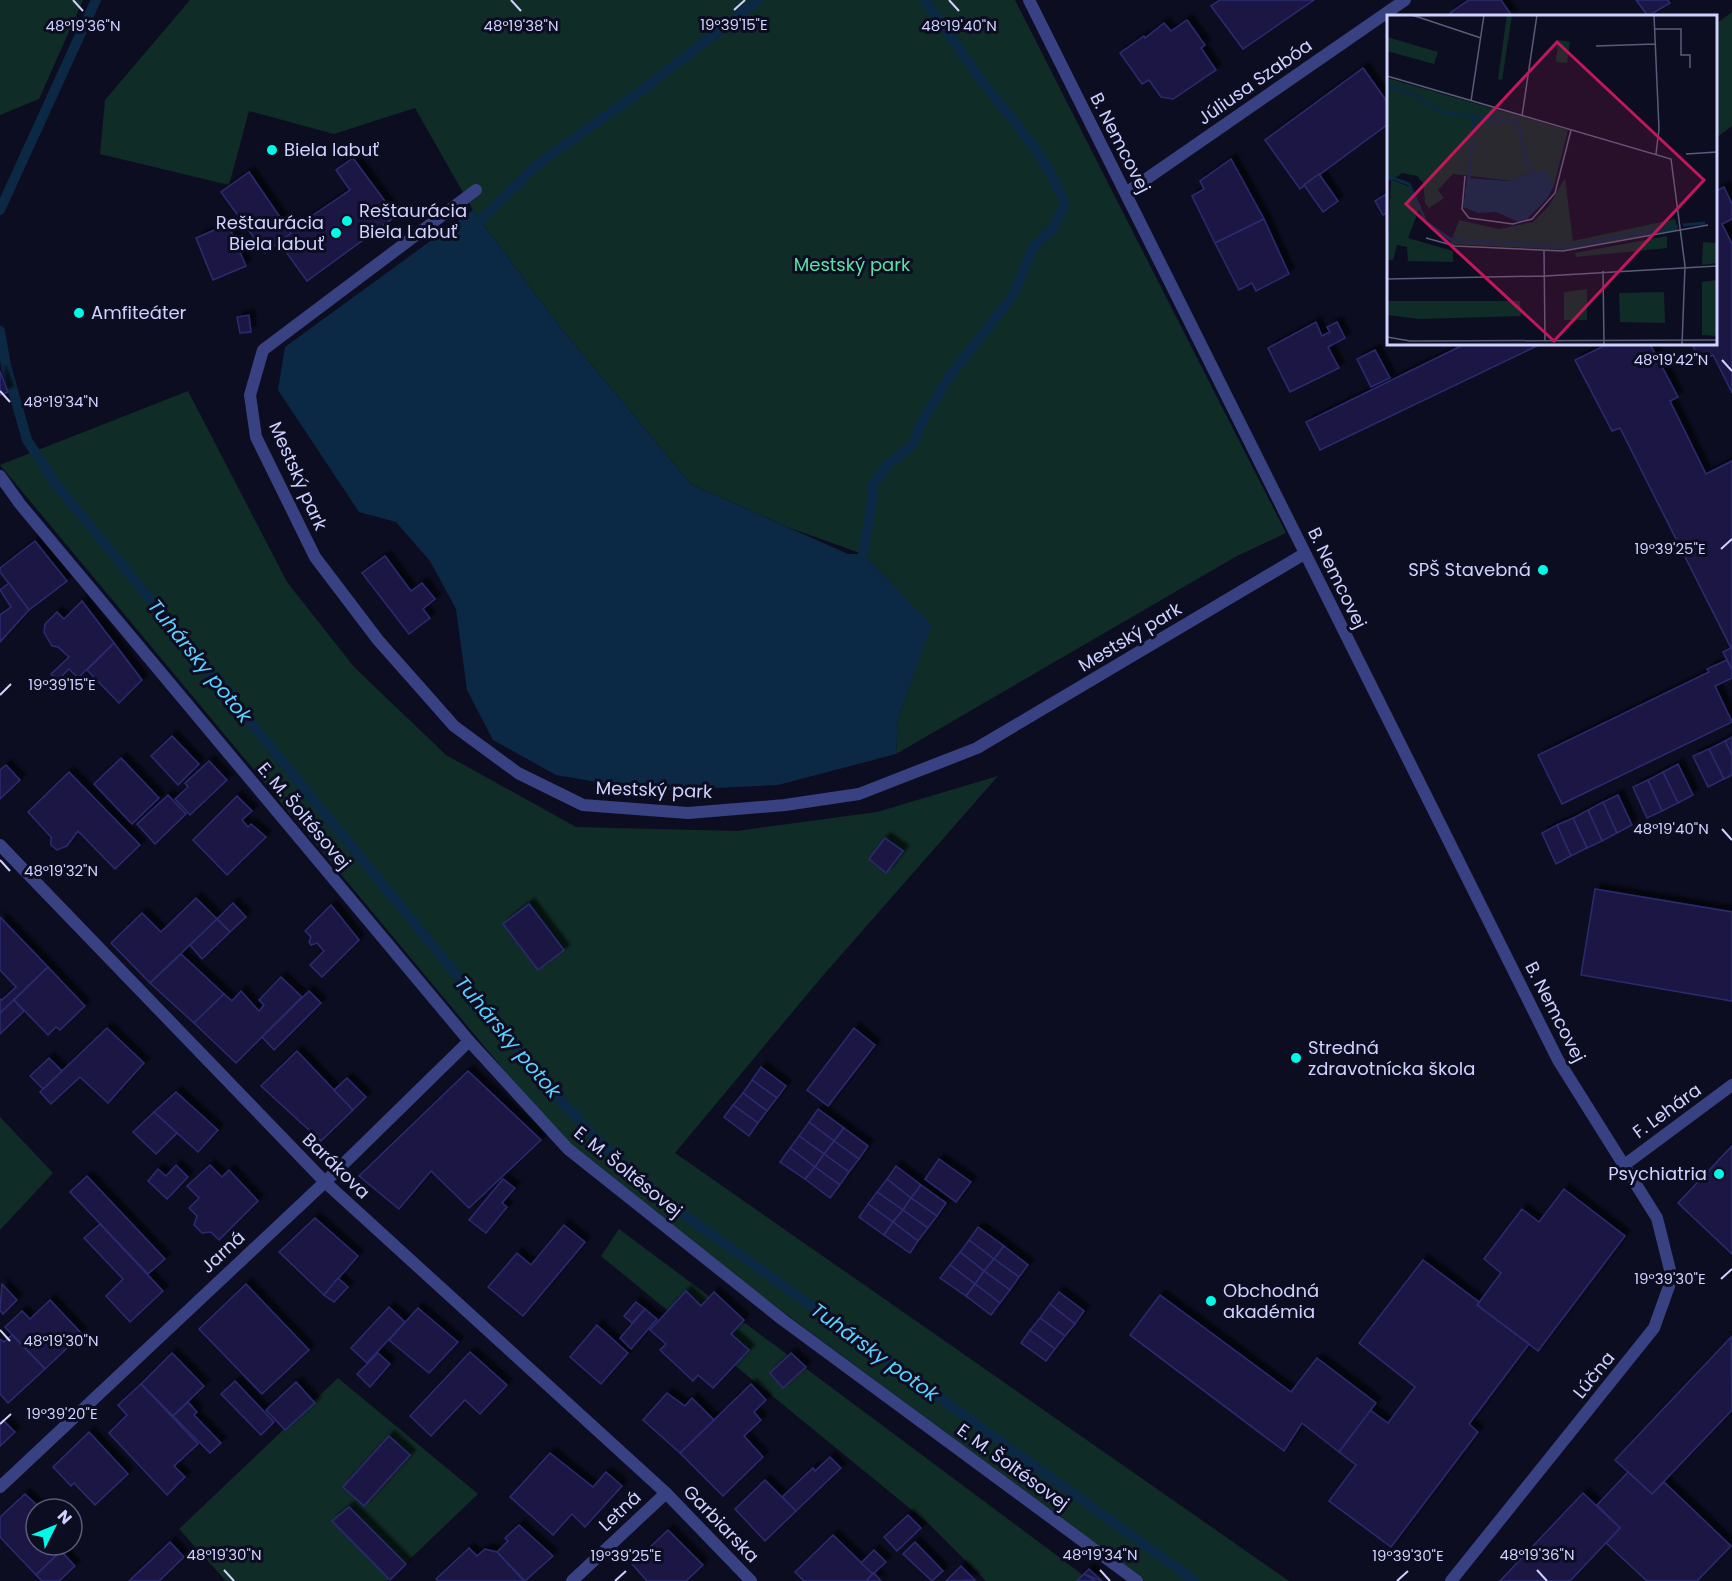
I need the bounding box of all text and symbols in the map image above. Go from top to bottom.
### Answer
text: 19°39'15"E [700,14,768,35]
text: 48°19'36"N [46,15,120,36]
text: 48°19'38"N [484,15,558,36]
text: 48°19'40"N [921,15,997,36]
inset map [1387,15,1717,345]
street label: Júliusa Szabóa [1192,33,1317,130]
street label: B. Nemcovej [1084,88,1157,198]
place label: Biela labuť [284,137,379,162]
marker: Biela labuť [265,143,279,157]
place label: Reštaurácia Biela Labuť [359,198,467,244]
place label: Reštaurácia Biela labuť [216,210,324,256]
marker: Reštaurácia Biela Labuť [340,214,354,228]
marker: Reštaurácia Biela labuť [329,226,343,240]
park label: Mestský park [794,252,911,277]
place label: Amfiteáter [91,300,187,325]
marker: Amfiteáter [72,306,86,320]
text: 48°19'42"N [1634,349,1708,370]
text: 48°19'34"N [24,391,98,412]
street label: Mestský park [263,417,334,535]
street label: B. Nemcovej [1302,523,1373,633]
text: 19°39'25"E [1634,538,1706,559]
place label: SPŠ Stavebná [1408,557,1531,582]
marker: SPŠ Stavebná [1536,563,1550,577]
water label: Tuhársky potok [141,593,260,730]
street label: Mestský park [1073,595,1187,677]
text: 19°39'15"E [28,674,96,695]
street label: E. M. Šoltésovej [252,757,357,875]
street label: Mestský park [595,775,713,804]
text: 48°19'40"N [1633,818,1709,839]
text: 48°19'32"N [24,860,98,881]
street label: B. Nemcovej [1519,957,1592,1067]
water label: Tuhársky potok [448,970,569,1106]
place label: Stredná zdravotnícka škola [1308,1035,1475,1081]
marker: Stredná zdravotnícka škola [1289,1051,1303,1065]
street label: F. Lehára [1627,1077,1706,1144]
street label: E. M. Šoltésovej [569,1120,688,1223]
street label: Barákova [297,1127,376,1204]
place label: Psychiatria [1608,1161,1707,1186]
marker: Psychiatria [1712,1167,1726,1181]
street label: Jarná [195,1225,250,1279]
text: 19°39'30"E [1634,1268,1706,1289]
place label: Obchodná akadémia [1223,1278,1319,1324]
marker: Obchodná akadémia [1204,1294,1218,1308]
water label: Tuhársky potok [805,1296,946,1409]
text: 48°19'30"N [24,1330,98,1351]
street label: Lúčna [1567,1346,1620,1404]
text: 19°39'20"E [26,1403,98,1424]
street label: E. M. Šoltésovej [952,1417,1074,1516]
street label: Garbiarska [678,1479,765,1568]
street label: Letná [593,1485,646,1537]
north arrow [24,1497,84,1557]
text: N [52,1505,77,1529]
text: 48°19'30"N [187,1544,261,1565]
text: 48°19'34"N [1063,1544,1137,1565]
text: 48°19'36"N [1500,1544,1574,1565]
text: 19°39'25"E [590,1545,662,1566]
text: 19°39'30"E [1372,1545,1444,1566]

